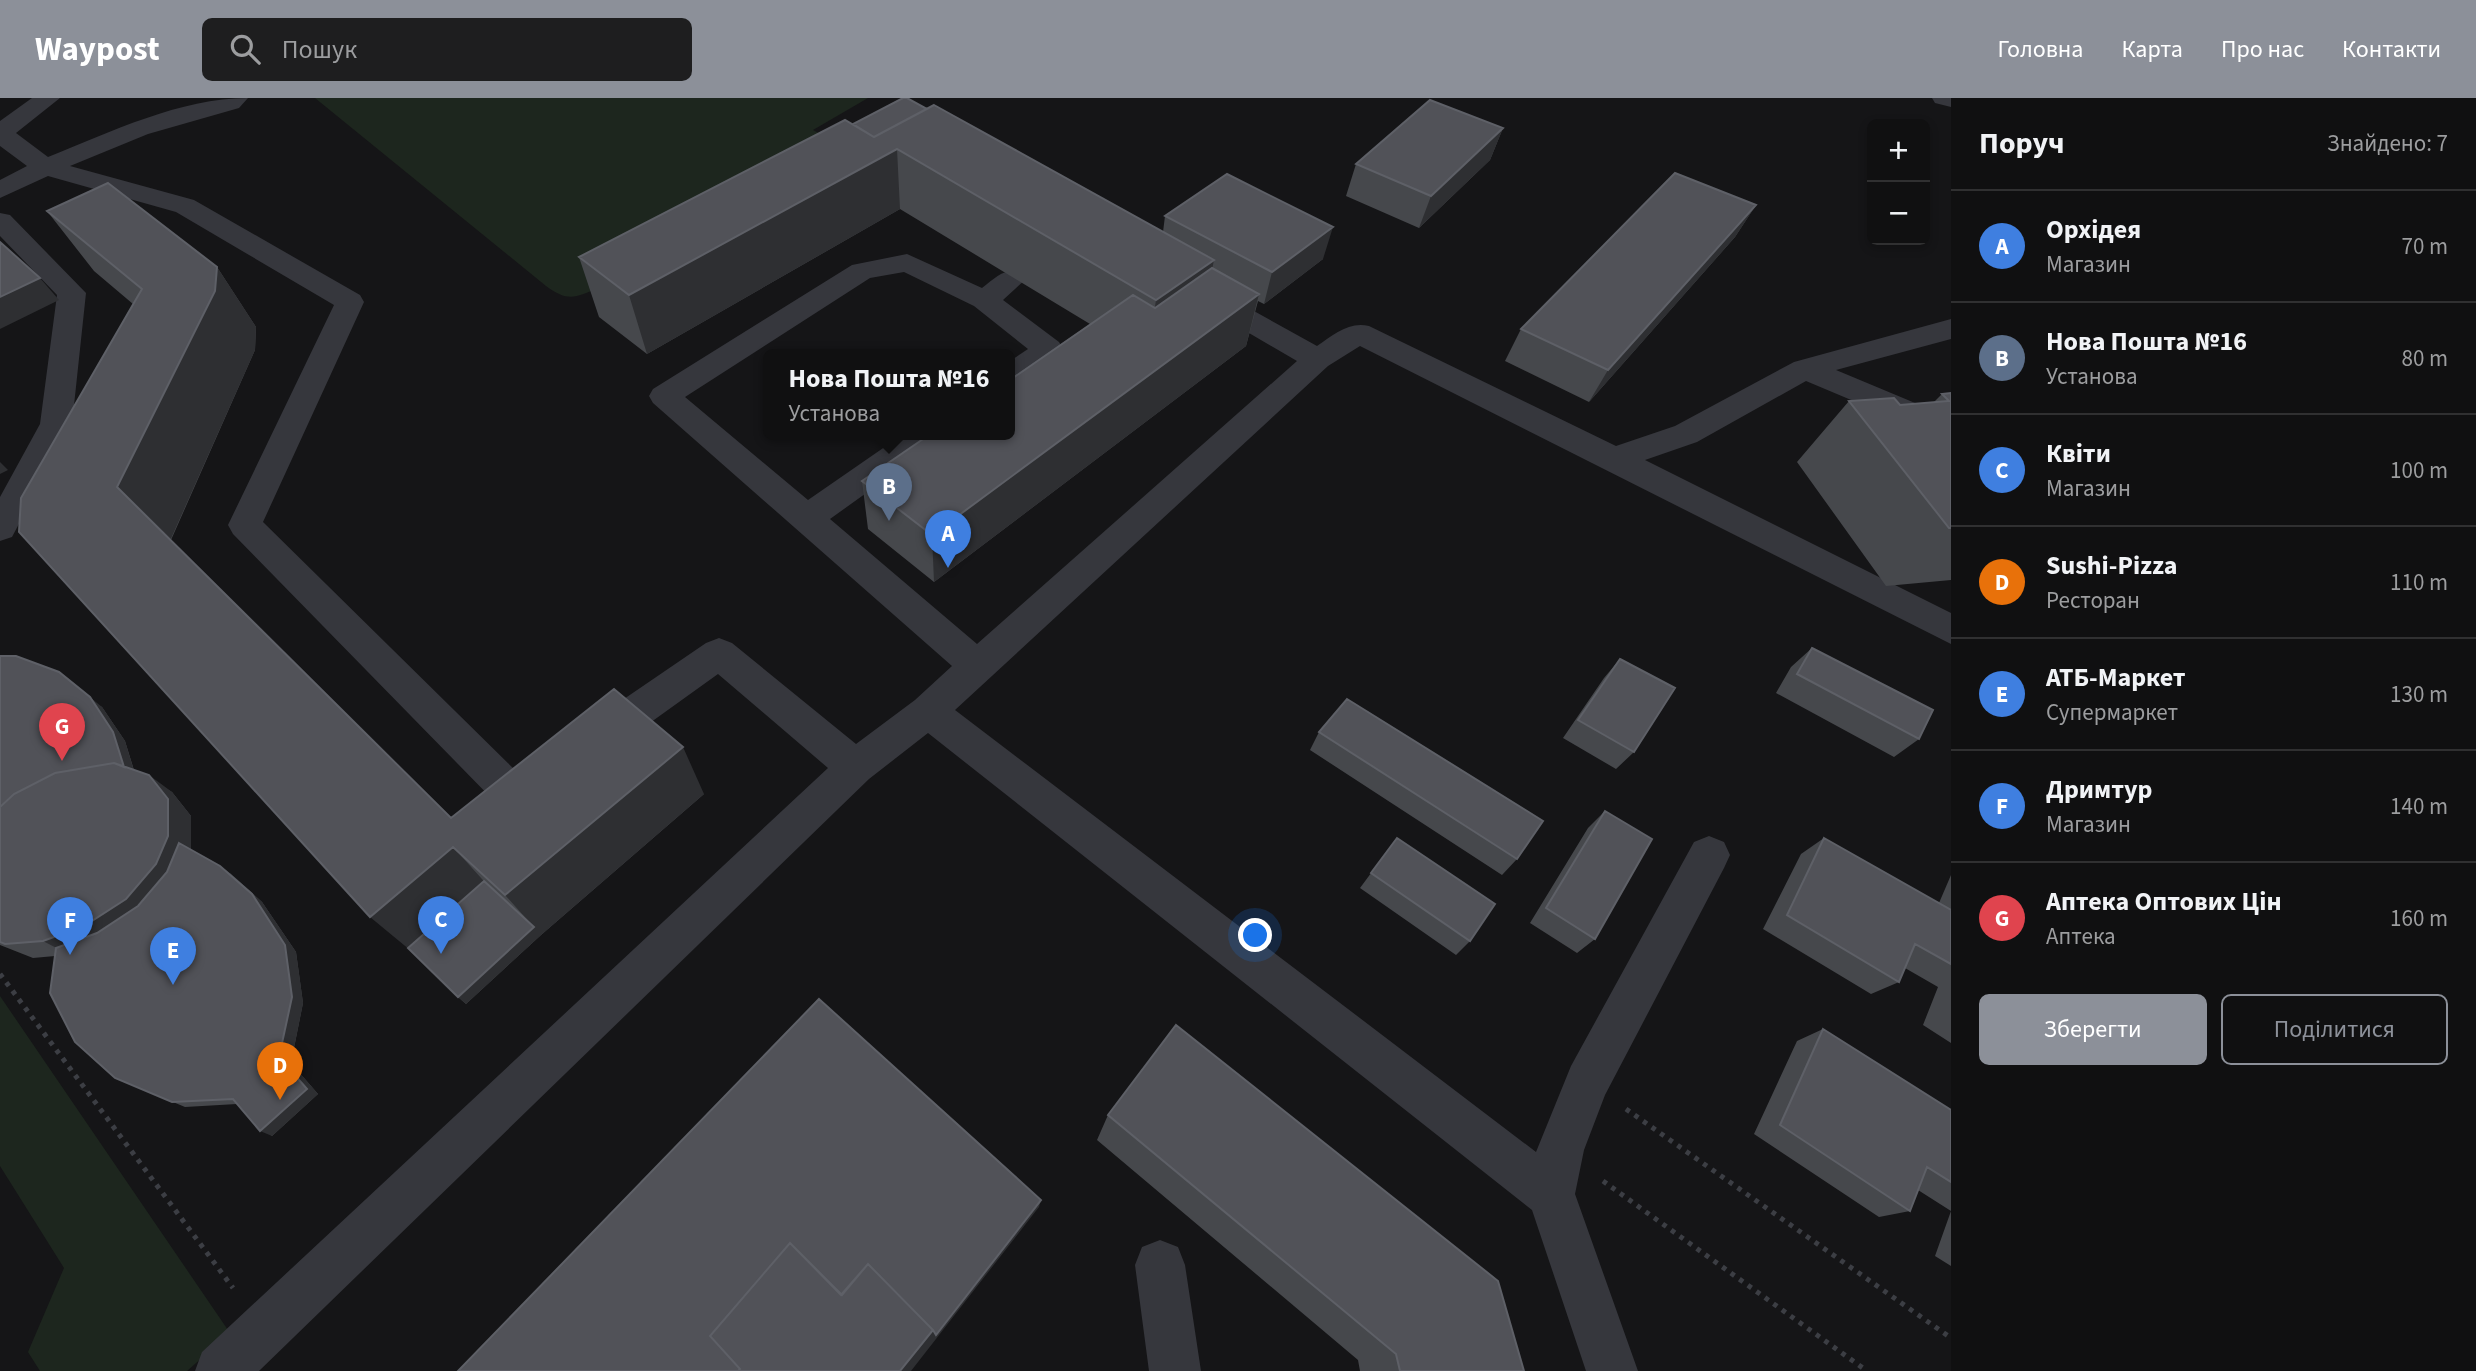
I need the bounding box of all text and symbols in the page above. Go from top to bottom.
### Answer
search box [202,18,692,81]
text: Waypost [35,26,160,73]
icon: search [226,30,264,68]
text: Пошук [282,31,357,68]
text: Головна [1997,32,2083,67]
text: Карта [2121,32,2183,67]
text: Про нас [2221,32,2304,67]
text: Контакти [2342,32,2441,67]
map controls [1867,119,1930,245]
button: + [1867,119,1930,182]
text: Поруч [1979,122,2065,165]
text: Знайдено: 7 [2327,127,2448,160]
button: − [1867,182,1930,245]
text: Орхідея [2046,211,2141,248]
text: A [1995,230,2009,263]
text: 70 m [2401,230,2448,263]
text: Магазин [2046,248,2131,281]
text: Нова Пошта №16 [2046,323,2247,360]
text: B [1995,342,2009,375]
text: 80 m [2401,342,2448,375]
popup [763,349,1015,440]
text: Нова Пошта №16 [789,360,989,397]
text: Установа [2046,360,2138,393]
text: Установа [789,397,880,430]
text: Квіти [2046,435,2111,472]
text: C [1995,454,2009,487]
text: 100 m [2390,454,2448,487]
pin: B [866,463,912,521]
text: Магазин [2046,472,2131,505]
pin: A [925,510,971,568]
text: Sushi-Pizza [2046,547,2177,584]
text: D [1995,566,2009,599]
text: 110 m [2390,566,2448,599]
text: Ресторан [2046,584,2140,617]
text: АТБ-Маркет [2046,659,2186,696]
text: E [1996,678,2008,711]
text: 130 m [2390,678,2448,711]
text: Супермаркет [2046,696,2178,729]
pin: G [39,703,85,761]
text: Дримтур [2046,771,2152,808]
text: F [1996,790,2008,823]
text: 140 m [2390,790,2448,823]
text: Магазин [2046,808,2131,841]
text: Аптека Оптових Цін [2046,883,2282,920]
pin: C [418,896,464,954]
pin: F [47,897,93,955]
text: G [1995,902,2009,935]
text: 160 m [2390,902,2448,935]
your location [1238,918,1272,952]
text: Аптека [2046,920,2116,953]
pin: E [150,927,196,985]
button: Зберегти [1979,994,2207,1065]
button: Поділитися [2221,994,2448,1065]
pin: D [257,1042,303,1100]

